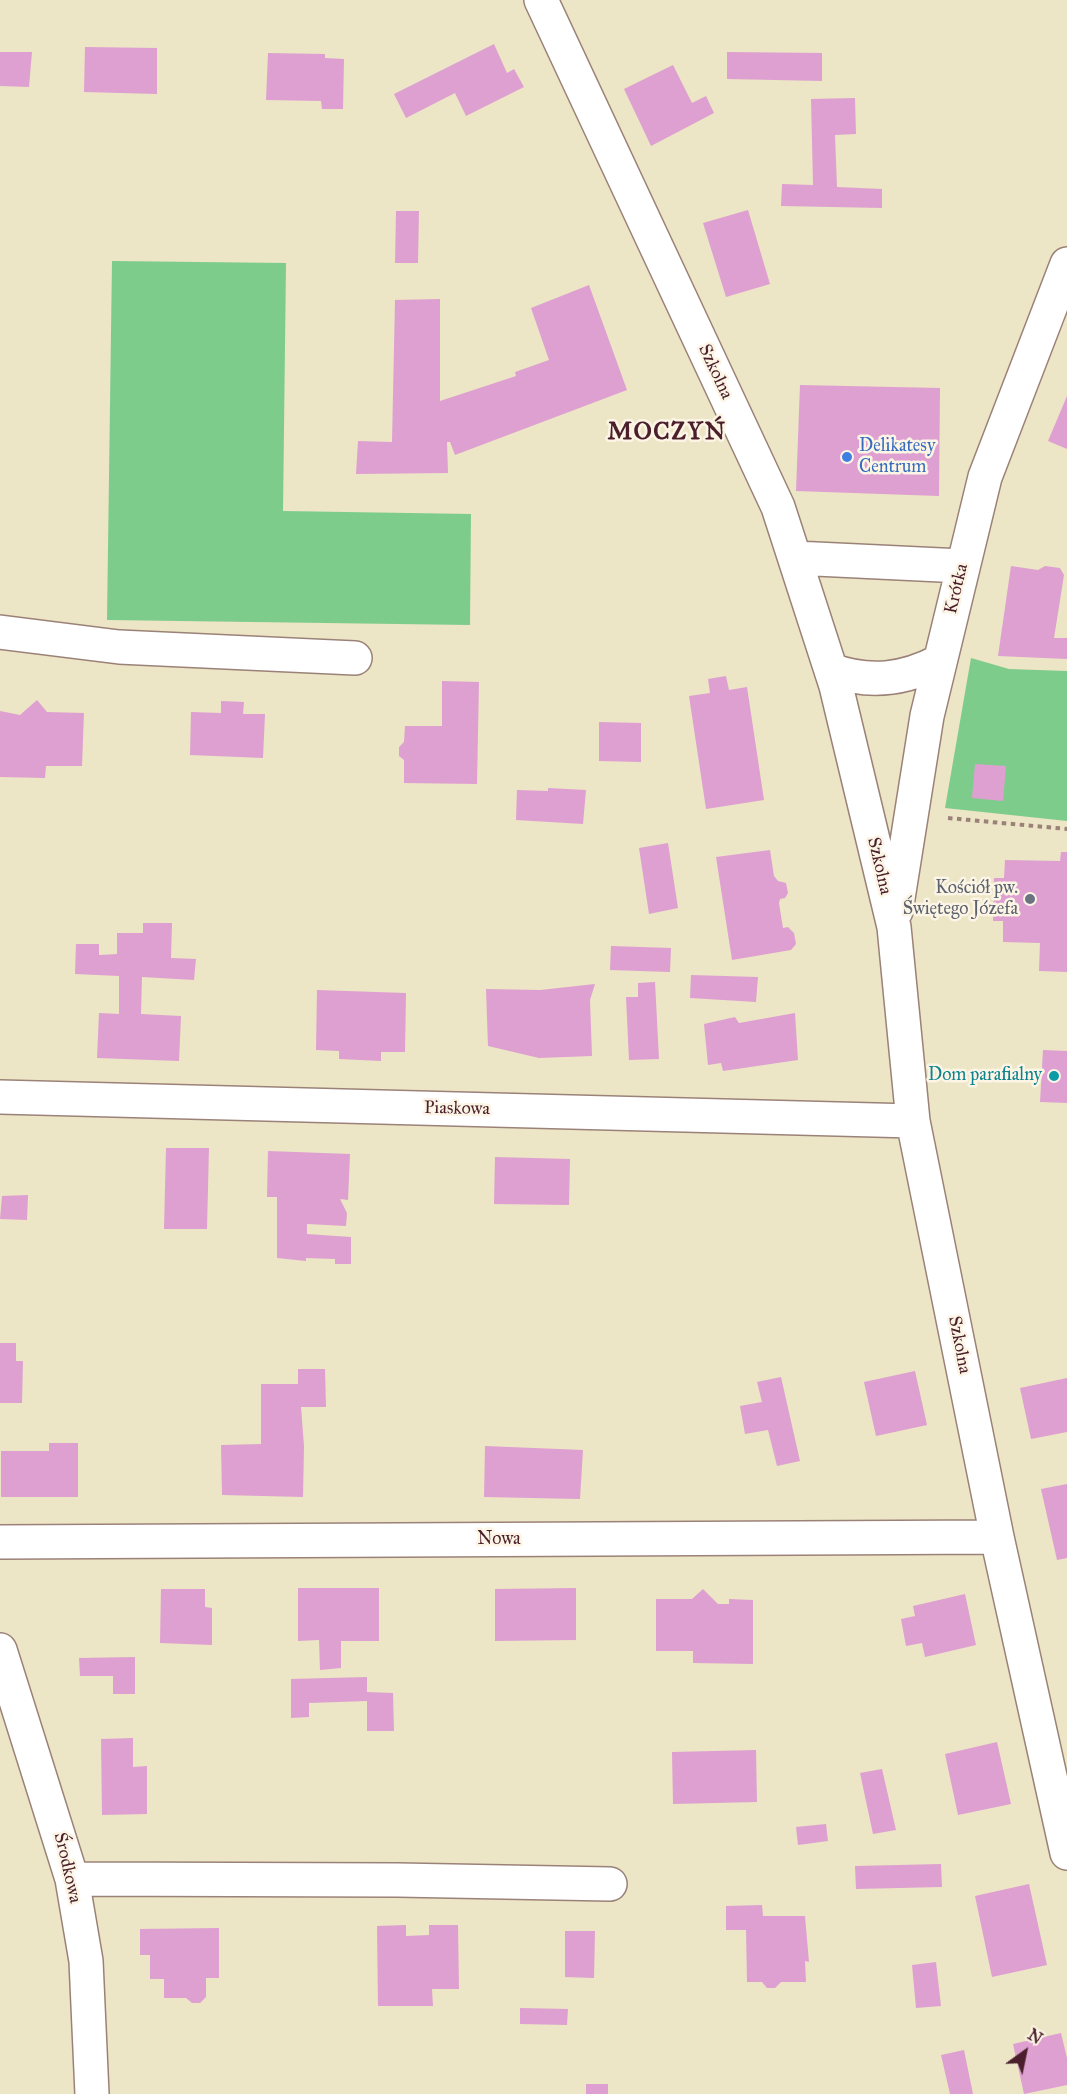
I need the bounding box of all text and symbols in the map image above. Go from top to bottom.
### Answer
street label: Szkolna [693,341,737,403]
district label: MOCZYŃ [607,419,727,447]
place label: Delikatesy Centrum [859,436,935,478]
marker: Delikatesy Centrum [840,450,854,464]
street label: Krótka [941,562,973,616]
street label: Szkolna [862,835,896,897]
place label: Kościół pw. Świętego Józefa [903,878,1018,920]
marker: Kościół pw. Świętego Józefa [1023,892,1037,906]
place label: Dom parafialny [928,1065,1042,1087]
marker: Dom parafialny [1047,1069,1061,1083]
street label: Piaskowa [424,1098,490,1120]
street label: Szkolna [943,1314,975,1376]
street label: Nowa [477,1529,521,1551]
street label: Środkowa [48,1831,86,1905]
north arrow [995,2022,1055,2082]
text: N [1024,2025,1046,2048]

